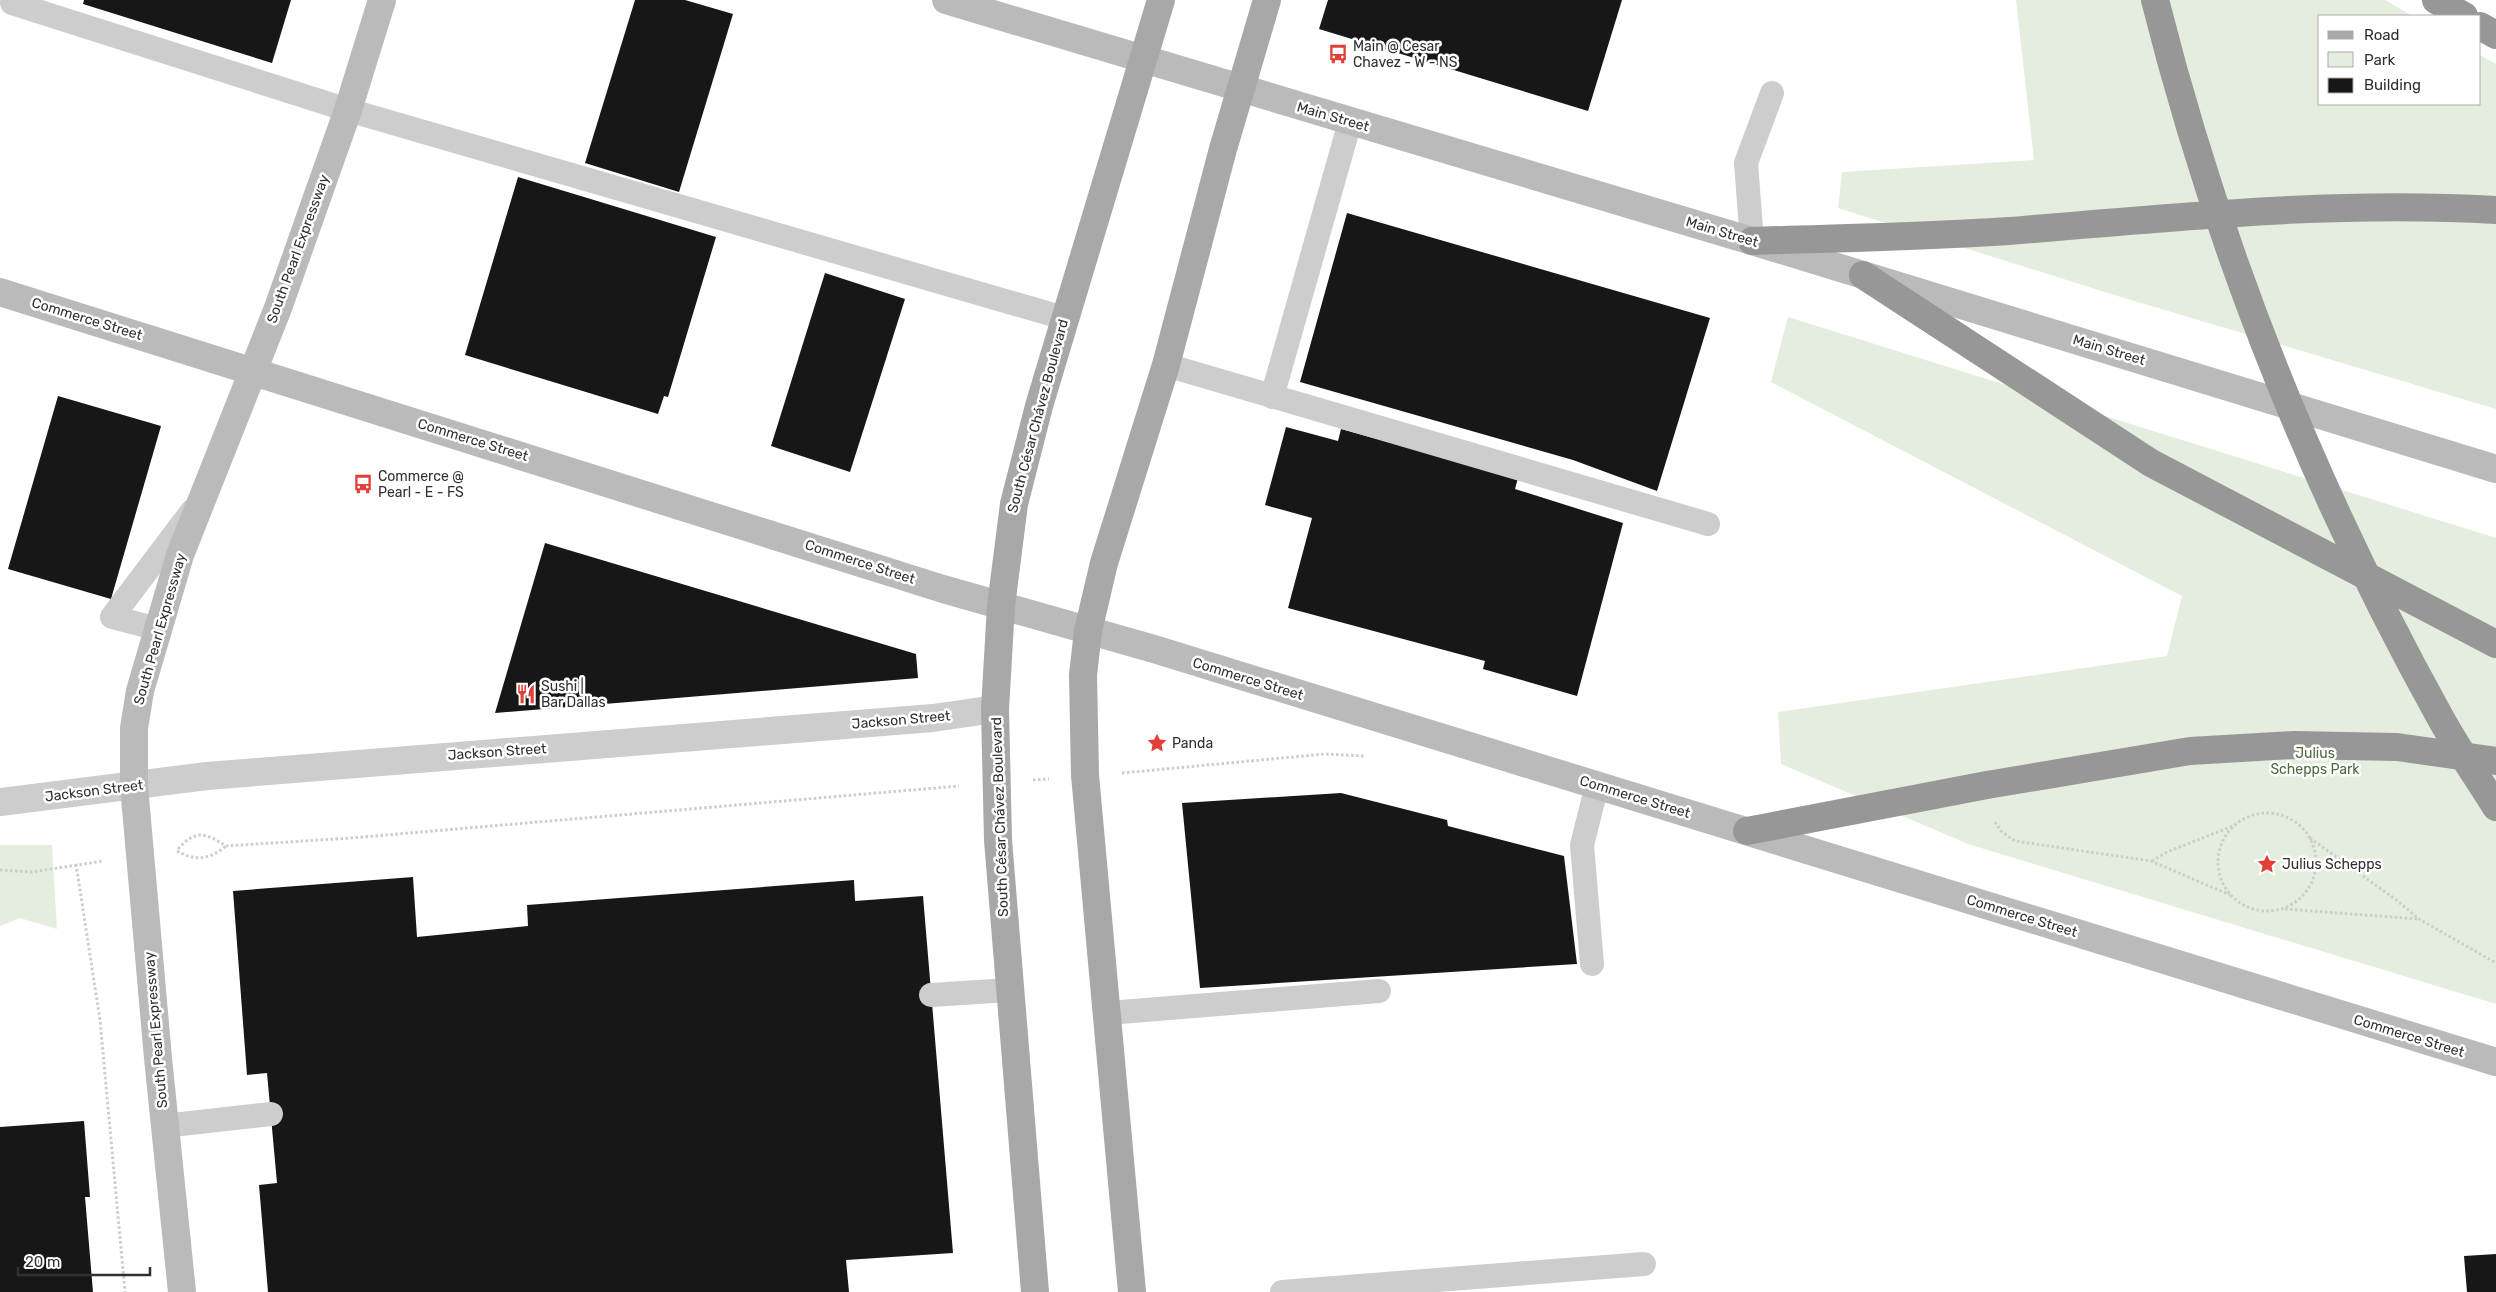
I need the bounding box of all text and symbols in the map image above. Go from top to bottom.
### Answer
legend [2318,15,2481,105]
text: Road [2364,26,2400,44]
place label: Main @ Cesar Chavez - W - NS [1353,38,1458,71]
bus stop icon: Main @ Cesar Chavez - W - NS [1327,43,1349,65]
text: Park [2364,51,2395,69]
text: Building [2364,76,2421,94]
street label: Main Street [1295,99,1372,136]
street label: South Pearl Expressway [263,172,333,326]
street label: Main Street [1684,213,1761,251]
street label: Commerce Street [30,294,145,344]
street label: South César Chávez Boulevard [1004,317,1072,515]
street label: Main Street [2071,331,2148,369]
street label: Commerce Street [416,415,531,465]
place label: Commerce @ Pearl - E - FS [378,468,464,501]
bus stop icon: Commerce @ Pearl - E - FS [352,473,374,495]
street label: Commerce Street [803,536,918,588]
street label: South Pearl Expressway [130,551,190,707]
street label: Commerce Street [1191,654,1306,704]
place label: Sushi | Bar Dallas [541,677,606,711]
restaurant icon: Sushi | Bar Dallas [515,683,537,705]
street label: Jackson Street [851,707,952,733]
street label: South César Chávez Boulevard [988,717,1012,917]
place icon: Panda [1146,732,1168,754]
place label: Panda [1172,735,1213,752]
street label: Jackson Street [447,740,547,764]
park label: Julius Schepps Park [2270,745,2360,778]
street label: Commerce Street [1578,772,1693,822]
street label: Jackson Street [44,776,145,805]
place icon: Julius Schepps [2256,853,2278,875]
place label: Julius Schepps [2282,856,2382,873]
street label: Commerce Street [1965,891,2080,941]
street label: South Pearl Expressway [141,951,171,1109]
street label: Commerce Street [2352,1011,2467,1061]
scale bar [18,1244,150,1276]
text: 20 m [25,1253,60,1271]

